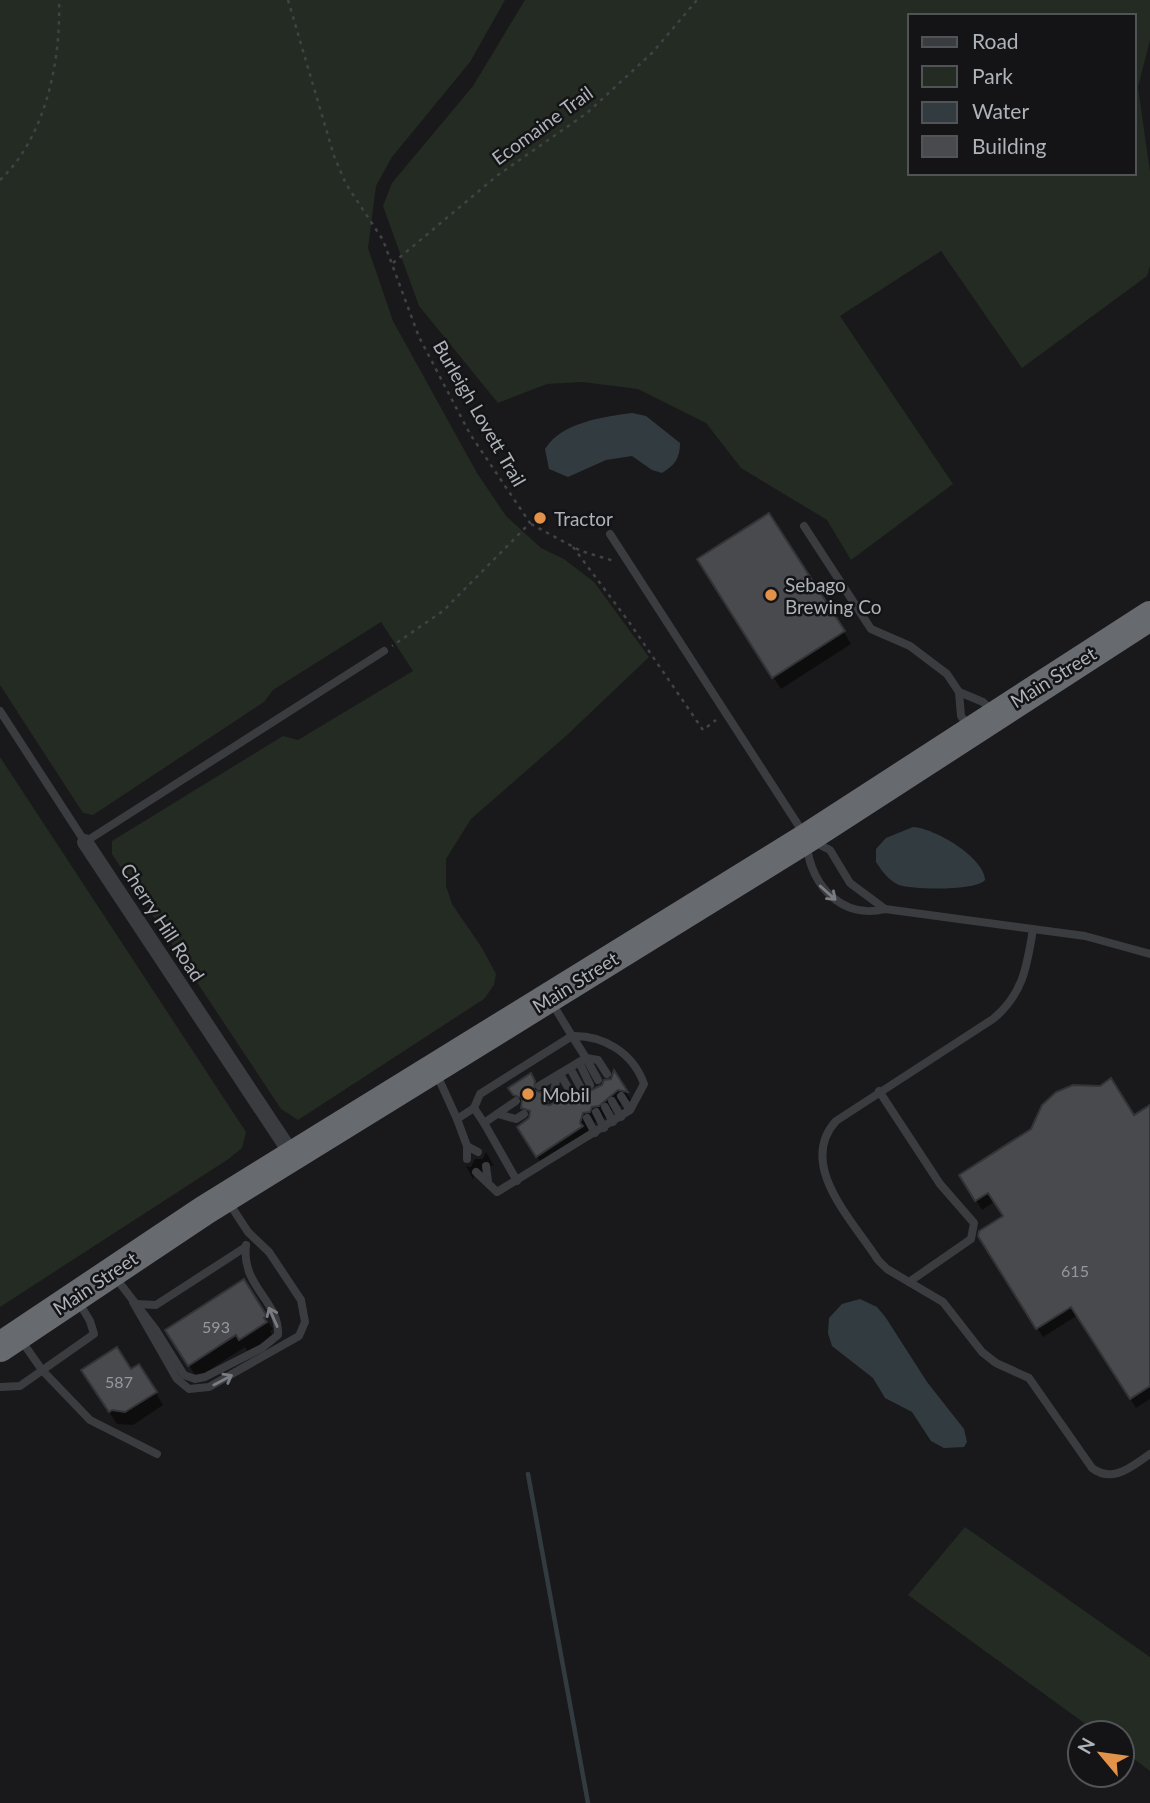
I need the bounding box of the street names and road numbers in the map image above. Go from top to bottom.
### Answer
street label: Ecomaine Trail [487,81,597,169]
street label: Burleigh Lovett Trail [429,336,531,490]
street label: Main Street [1006,641,1100,712]
street label: Cherry Hill Road [116,859,210,985]
street label: Main Street [528,946,622,1017]
street label: Main Street [48,1246,142,1320]

